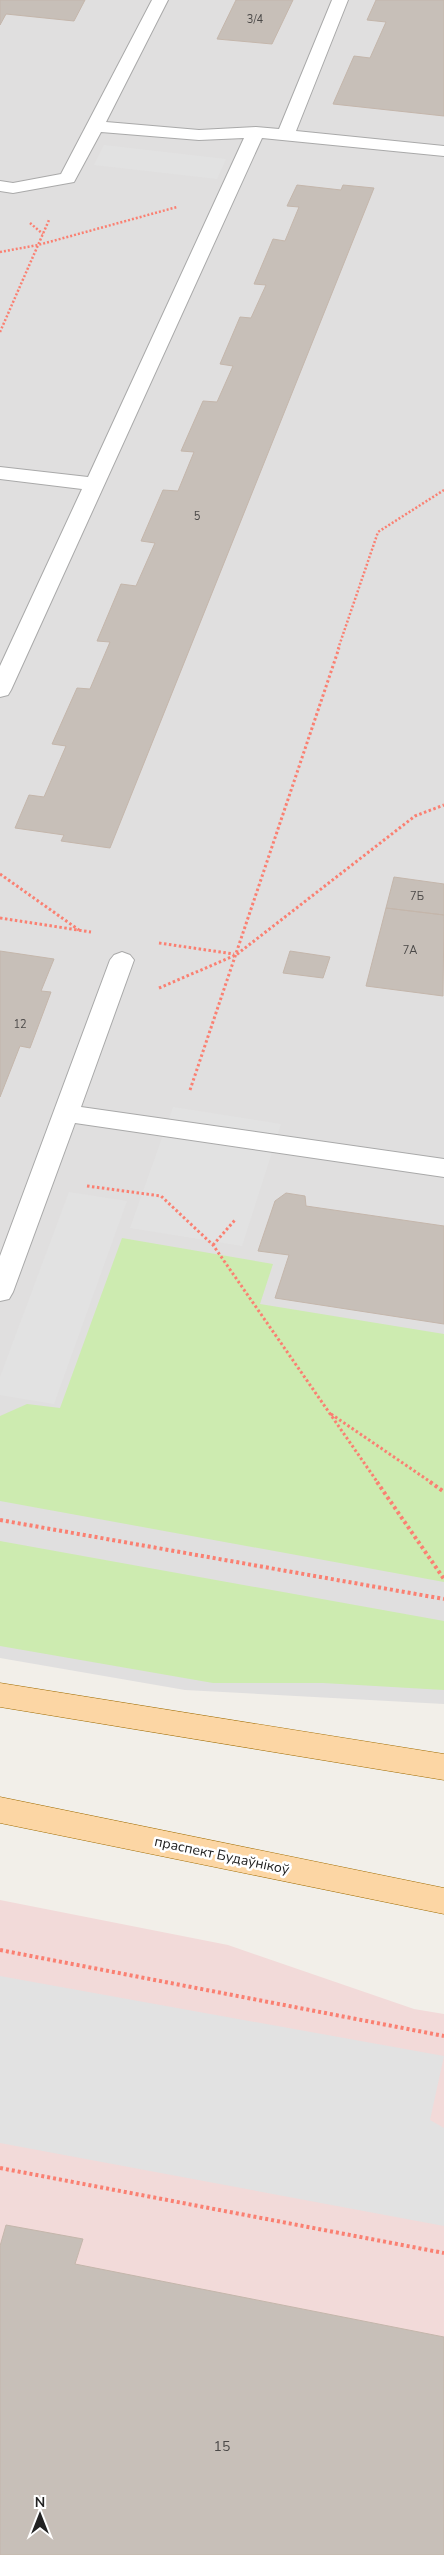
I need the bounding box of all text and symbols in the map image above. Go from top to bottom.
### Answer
house number: 3/4 [247,12,264,27]
house number: 5 [194,509,201,524]
house number: 7Б [410,889,424,904]
house number: 7А [403,943,417,958]
house number: 12 [13,1017,27,1032]
street label: праспект Будаўнікоў [153,1832,292,1879]
house number: 15 [214,2437,230,2456]
north arrow [15,2490,65,2540]
text: N [35,2493,45,2512]

